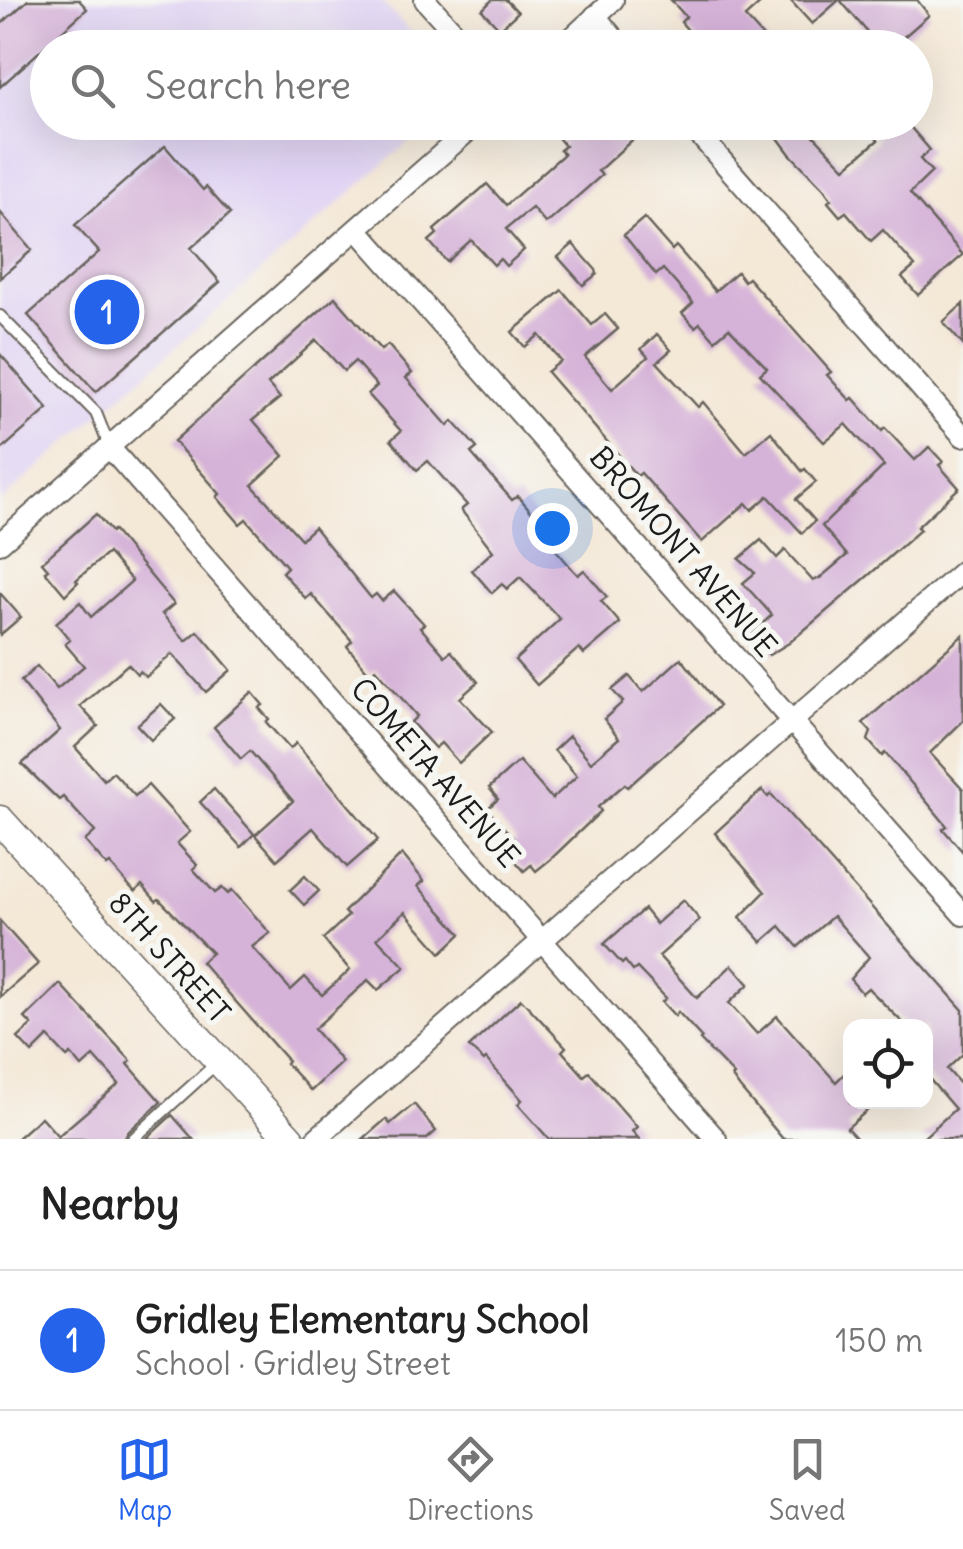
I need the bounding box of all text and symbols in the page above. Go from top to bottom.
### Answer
search box [30,30,933,140]
icon: search [65,58,120,113]
text: Search here [145,62,351,109]
pin: 1 [74,274,140,350]
street label: BROMONT AVENUE [582,438,786,664]
your location [527,503,578,554]
street label: COMETA AVENUE [343,670,528,875]
street label: 8TH STREET [101,884,239,1031]
map controls [843,1019,933,1109]
button: locate [843,1019,933,1109]
text: Nearby [40,1178,179,1230]
text: Gridley Elementary School [135,1296,589,1343]
text: 1 [66,1320,79,1361]
text: 150 m [835,1320,923,1361]
text: School · Gridley Street [135,1343,451,1384]
tab: Map [117,1432,172,1528]
tab: Directions [407,1432,534,1528]
tab: Saved [769,1432,846,1528]

